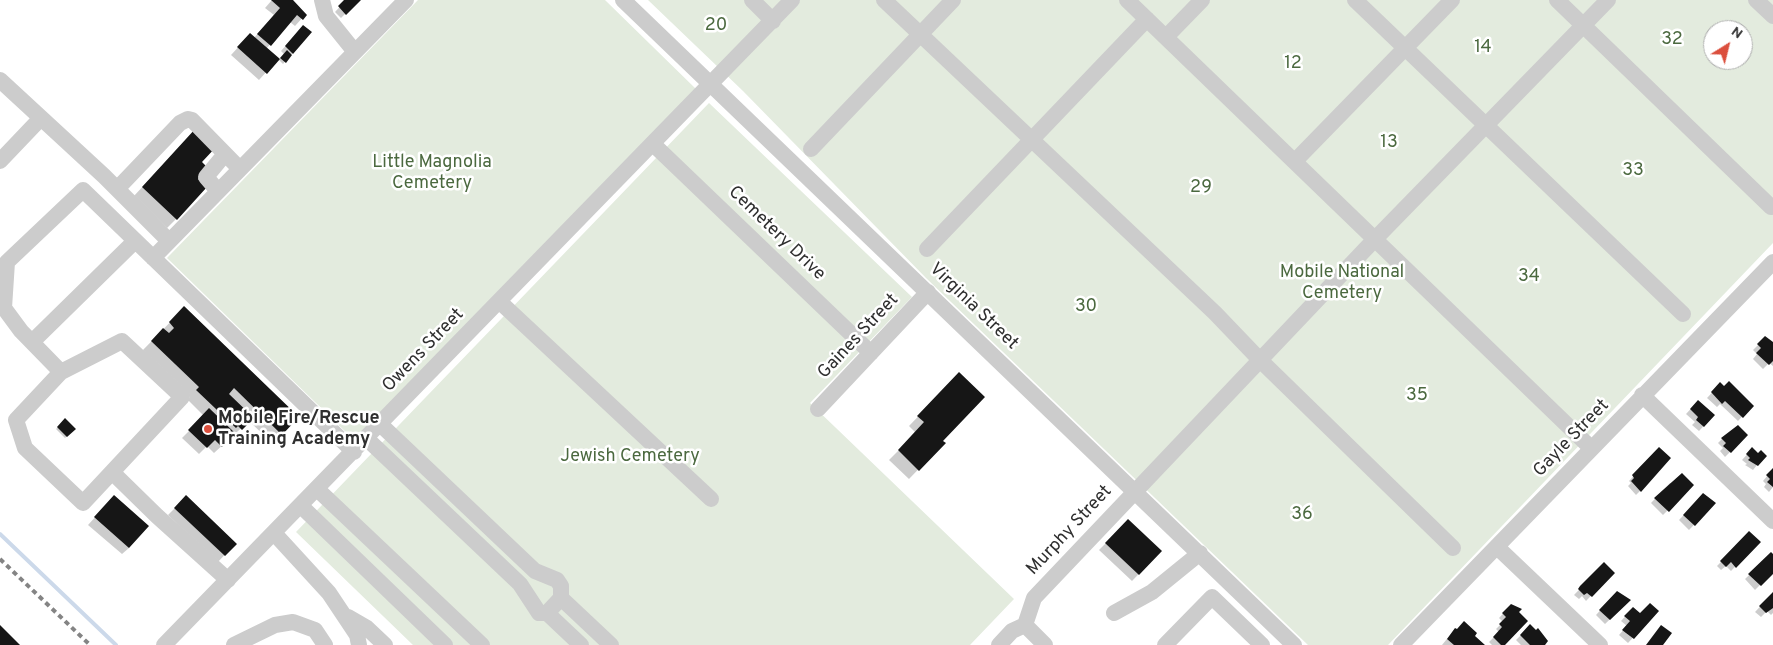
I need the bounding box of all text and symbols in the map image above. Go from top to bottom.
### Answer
park label: 20 [705,15,727,37]
north arrow [1703,20,1753,70]
text: N [1727,23,1746,43]
park label: 32 [1661,29,1683,51]
park label: 14 [1474,37,1492,59]
park label: 12 [1284,53,1302,75]
park label: 13 [1380,132,1398,154]
park label: Little Magnolia Cemetery [372,152,492,194]
park label: 33 [1622,160,1644,182]
park label: 29 [1190,177,1212,199]
street label: Cemetery Drive [723,182,829,286]
street label: Virginia Street [924,259,1022,355]
park label: Mobile National Cemetery [1280,262,1404,304]
park label: 34 [1518,266,1540,288]
street label: Gaines Street [814,290,904,384]
park label: 30 [1075,296,1097,318]
street label: Owens Street [379,305,469,397]
park label: 35 [1406,385,1428,407]
street label: Gayle Street [1530,396,1614,482]
place label: Mobile Fire/Rescue Training Academy [218,408,379,450]
marker: Mobile Fire/Rescue Training Academy [202,423,214,435]
park label: Jewish Cemetery [560,446,700,468]
street label: Murphy Street [1023,482,1117,580]
park label: 36 [1291,504,1313,526]

